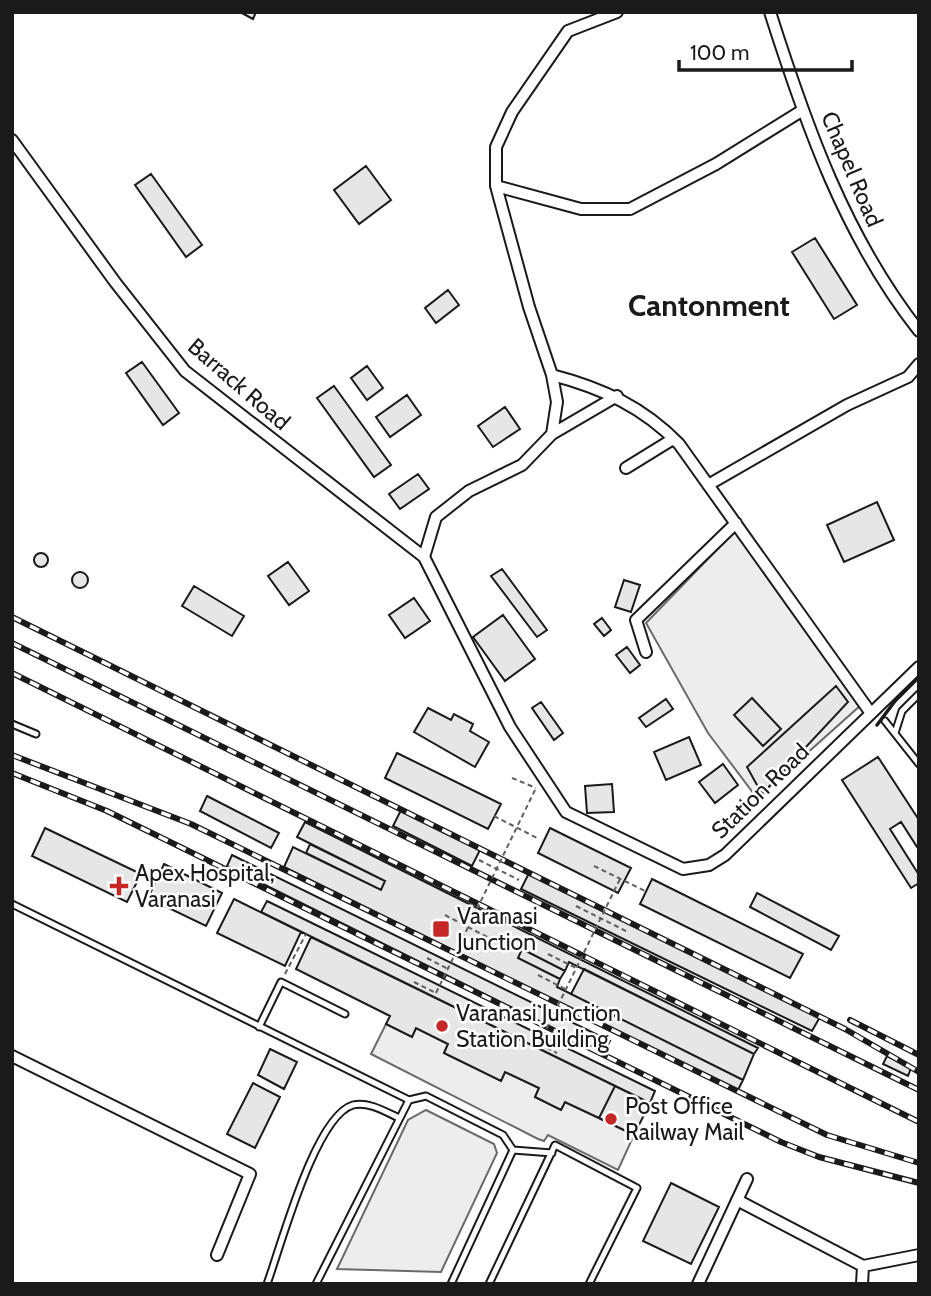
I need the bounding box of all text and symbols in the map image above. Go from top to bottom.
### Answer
scale bar [679,28,852,72]
text: 100 m [690,40,749,65]
street label: Chapel Road [815,107,889,231]
district label: Cantonment [628,287,790,324]
street label: Barrack Road [182,332,296,436]
street label: Station Road [705,738,815,844]
place label: Apex Hospital, Varanasi [135,859,275,913]
marker: Apex Hospital, Varanasi [109,876,129,896]
place label: Varanasi Junction [456,902,538,956]
marker: Varanasi Junction [431,919,451,939]
place label: Varanasi Junction Station Building [456,999,621,1053]
marker: Varanasi Junction Station Building [434,1018,450,1034]
place label: Post Office Railway Mail [625,1092,744,1146]
marker: Post Office Railway Mail [603,1111,619,1127]

